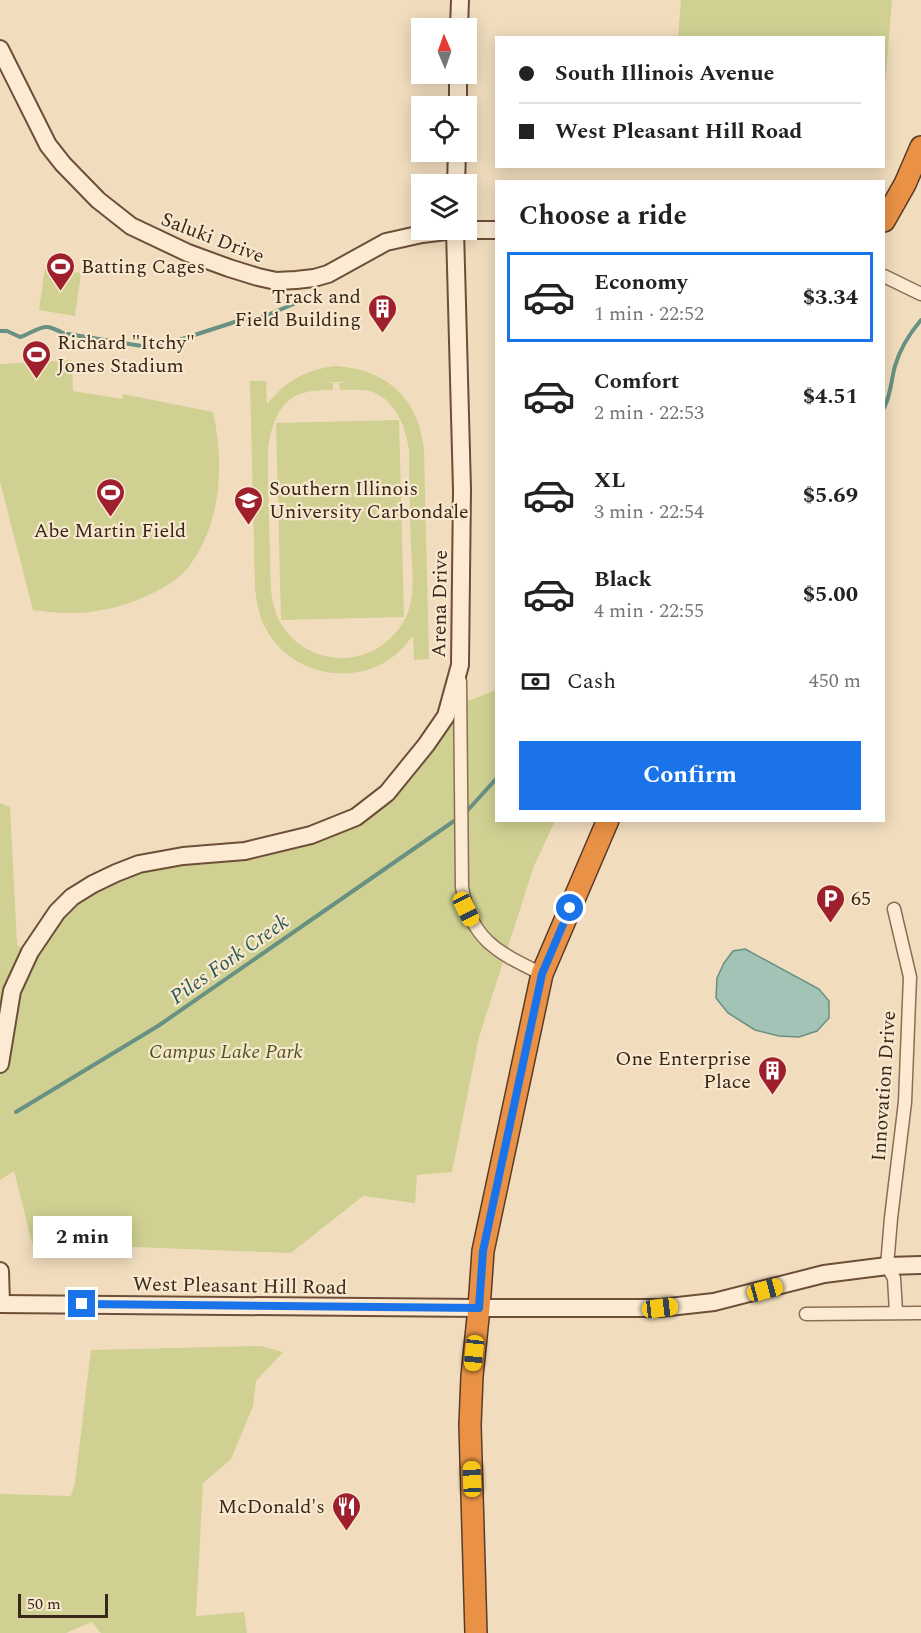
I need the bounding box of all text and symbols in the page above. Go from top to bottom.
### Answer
north arrow [411,18,477,84]
map controls [411,18,477,240]
text: South Illinois Avenue [555,57,774,90]
button: locate [411,96,477,162]
text: West Pleasant Hill Road [555,115,802,148]
button: layers [411,174,477,240]
text: Choose a ride [519,195,687,237]
street label: Saluki Drive [156,204,269,271]
sports icon: Batting Cages [44,250,76,292]
place label: Batting Cages [81,252,205,282]
text: Economy [594,266,687,299]
icon: car [522,270,576,324]
text: $3.34 [803,281,858,314]
place label: Track and Field Building [235,282,361,335]
building icon: Track and Field Building [366,292,398,334]
text: 1 min · 22:52 [594,299,704,329]
place label: Richard "Itchy" Jones Stadium [57,328,195,381]
sports icon: Richard "Itchy" Jones Stadium [20,338,52,380]
text: Comfort [594,365,679,398]
icon: car [522,369,576,423]
text: $4.51 [803,380,858,413]
text: 2 min · 22:53 [594,398,704,428]
text: XL [594,464,625,497]
icon: car [522,468,576,522]
place label: Southern Illinois University Carbondale [269,474,469,527]
sports icon: Abe Martin Field [94,476,126,518]
text: $5.69 [803,479,858,512]
school or university icon: Southern Illinois University Carbondale [232,484,264,526]
text: 3 min · 22:54 [594,497,704,527]
place label: Abe Martin Field [34,516,186,546]
street label: Arena Drive [424,550,456,658]
text: Black [594,563,652,596]
icon: car [522,567,576,621]
text: $5.00 [803,578,858,611]
text: 4 min · 22:55 [594,596,704,626]
icon: cash [519,665,552,698]
text: Cash [567,665,616,698]
text: 450 m [809,666,861,696]
button: Confirm [519,741,861,810]
parking icon: 65 [814,882,846,924]
place label: 65 [851,884,871,914]
car [450,889,482,929]
route start [556,894,583,921]
water label: Piles Fork Creek [163,907,296,1013]
street label: Innovation Drive [864,1010,904,1162]
park label: Campus Lake Park [149,1037,304,1067]
place label: One Enterprise Place [615,1044,751,1097]
building icon: One Enterprise Place [756,1054,788,1096]
callout: 2 min [32,1217,132,1259]
text: 2 min [56,1222,109,1252]
street label: West Pleasant Hill Road [133,1269,347,1303]
car [745,1277,785,1303]
route end [68,1290,95,1317]
car [641,1297,679,1319]
car [463,1334,485,1372]
car [462,1461,482,1497]
restaurant icon: McDonald's [330,1490,362,1532]
place label: McDonald's [218,1492,325,1522]
scale bar [18,1591,108,1618]
text: 50 m [27,1592,61,1616]

